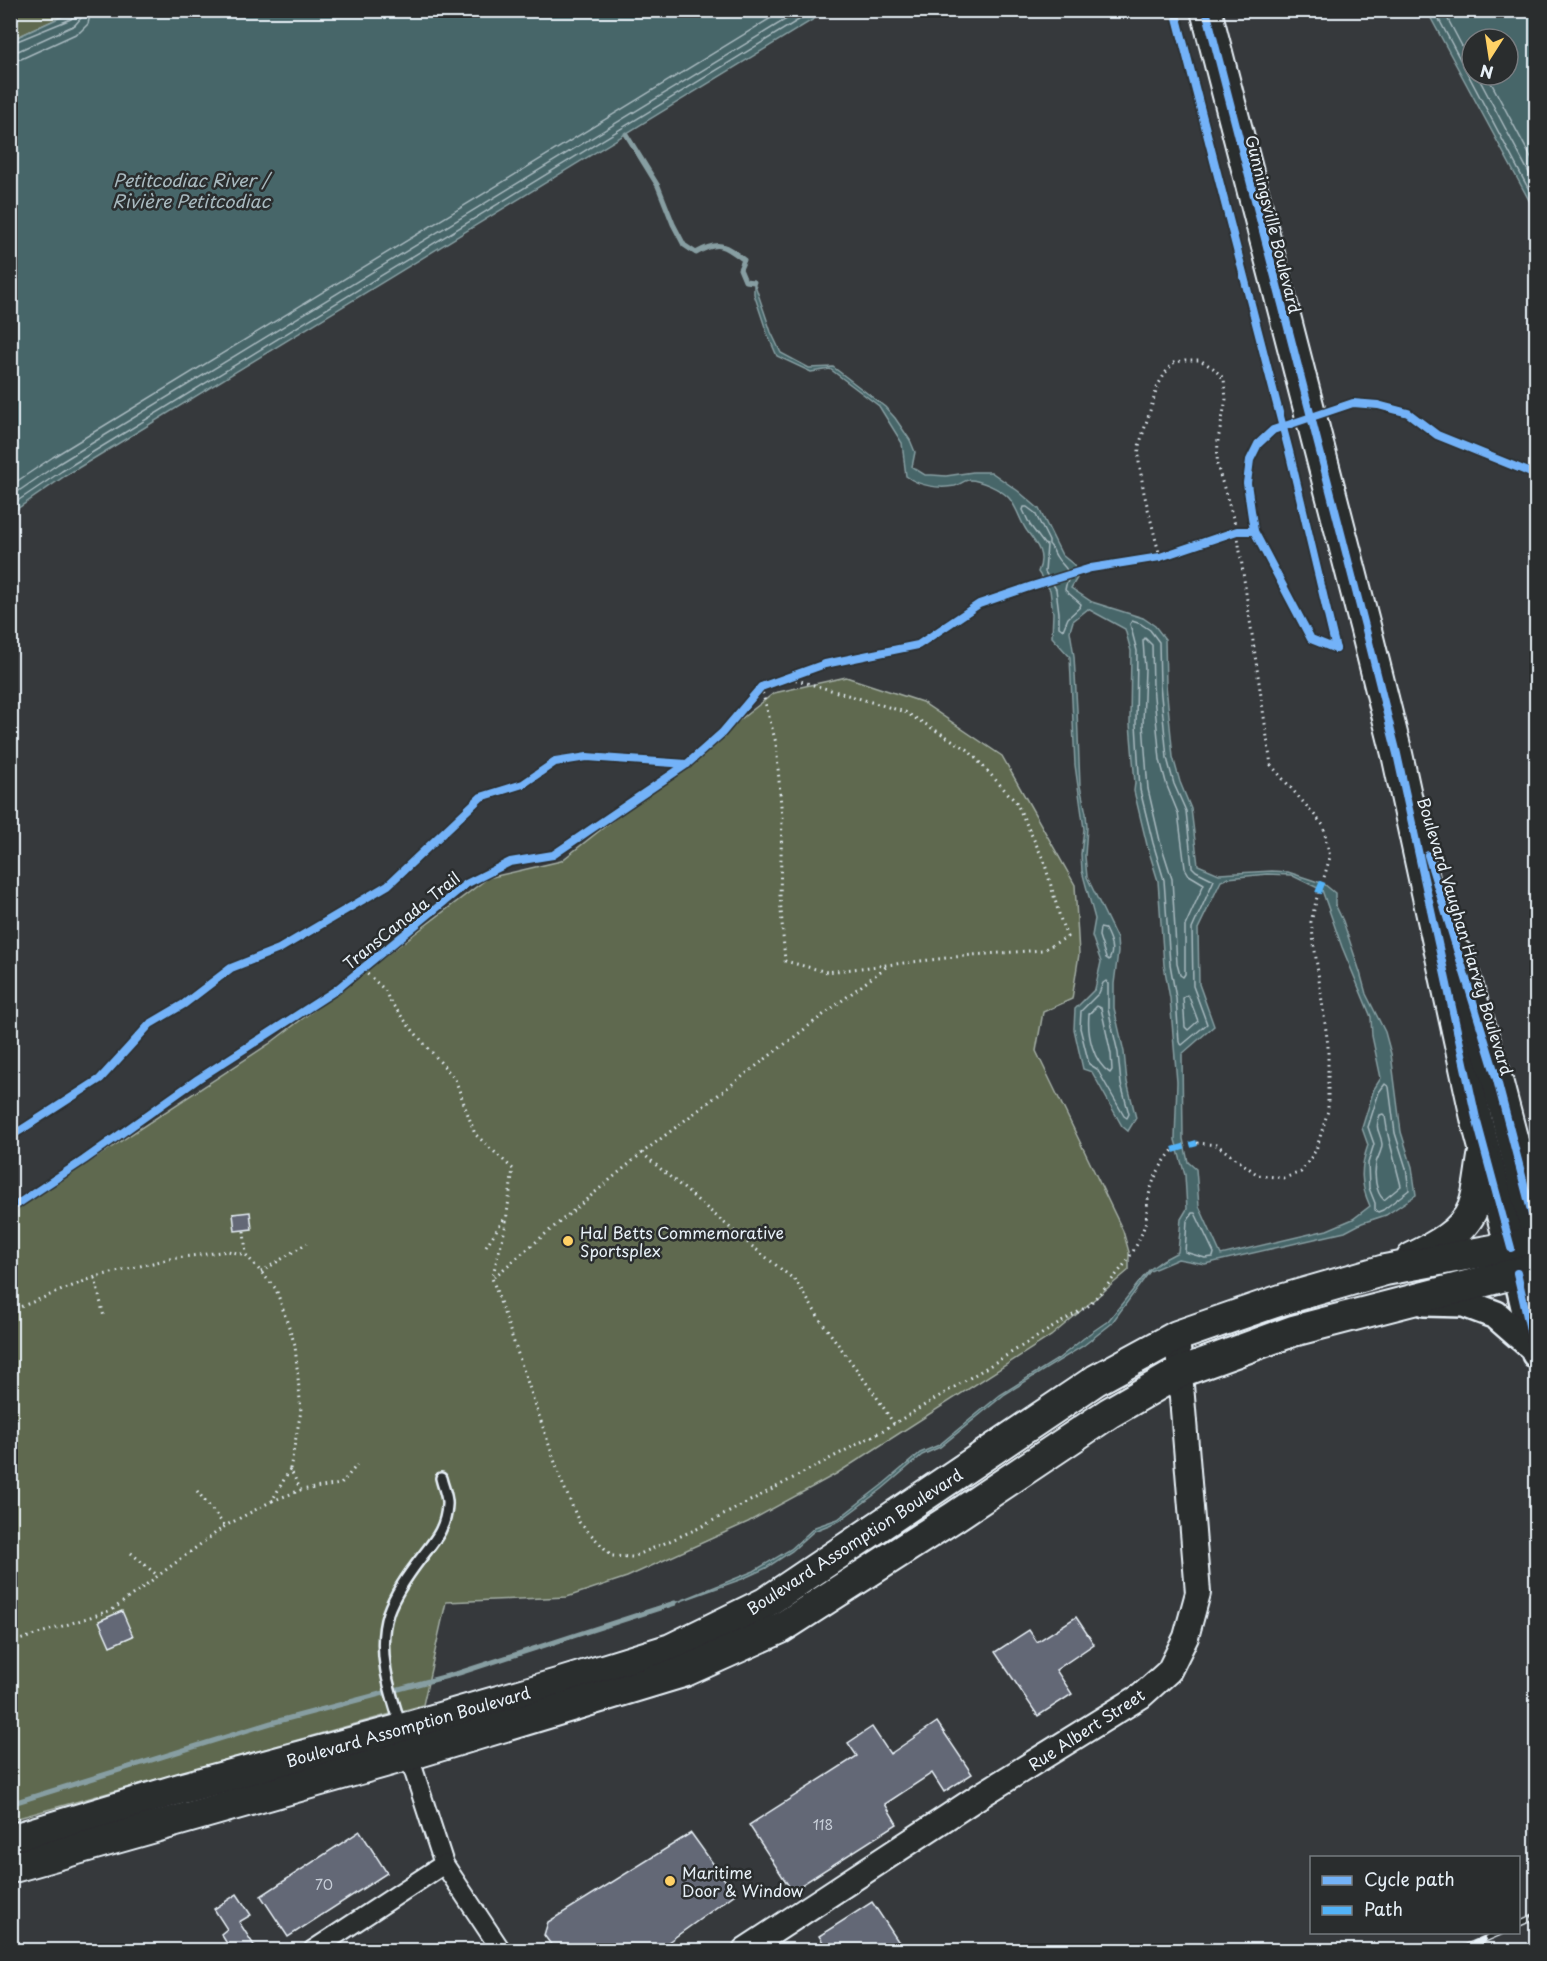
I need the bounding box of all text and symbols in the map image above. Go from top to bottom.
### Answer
north arrow [1460,27,1520,87]
text: N [1478,60,1495,86]
street label: Gunningsville Boulevard [1240,132,1308,316]
water label: Petitcodiac River / Rivière Petitcodiac [112,166,273,214]
street label: Boulevard Vaughan Harvey Boulevard [1412,794,1520,1078]
street label: TransCanada Trail [337,865,465,975]
place label: Hal Betts Commemorative Sportsplex [580,1220,784,1262]
marker: Hal Betts Commemorative Sportsplex [561,1234,575,1248]
street label: Boulevard Assomption Boulevard [741,1462,967,1620]
street label: Boulevard Assomption Boulevard [283,1680,533,1772]
street label: Rue Albert Street [1023,1682,1149,1776]
house number: 118 [813,1814,833,1835]
legend [1310,1856,1520,1934]
place label: Maritime Door & Window [682,1860,804,1902]
text: Cycle path [1364,1865,1455,1892]
house number: 70 [315,1874,333,1895]
marker: Maritime Door & Window [663,1874,677,1888]
text: Path [1364,1895,1403,1922]

